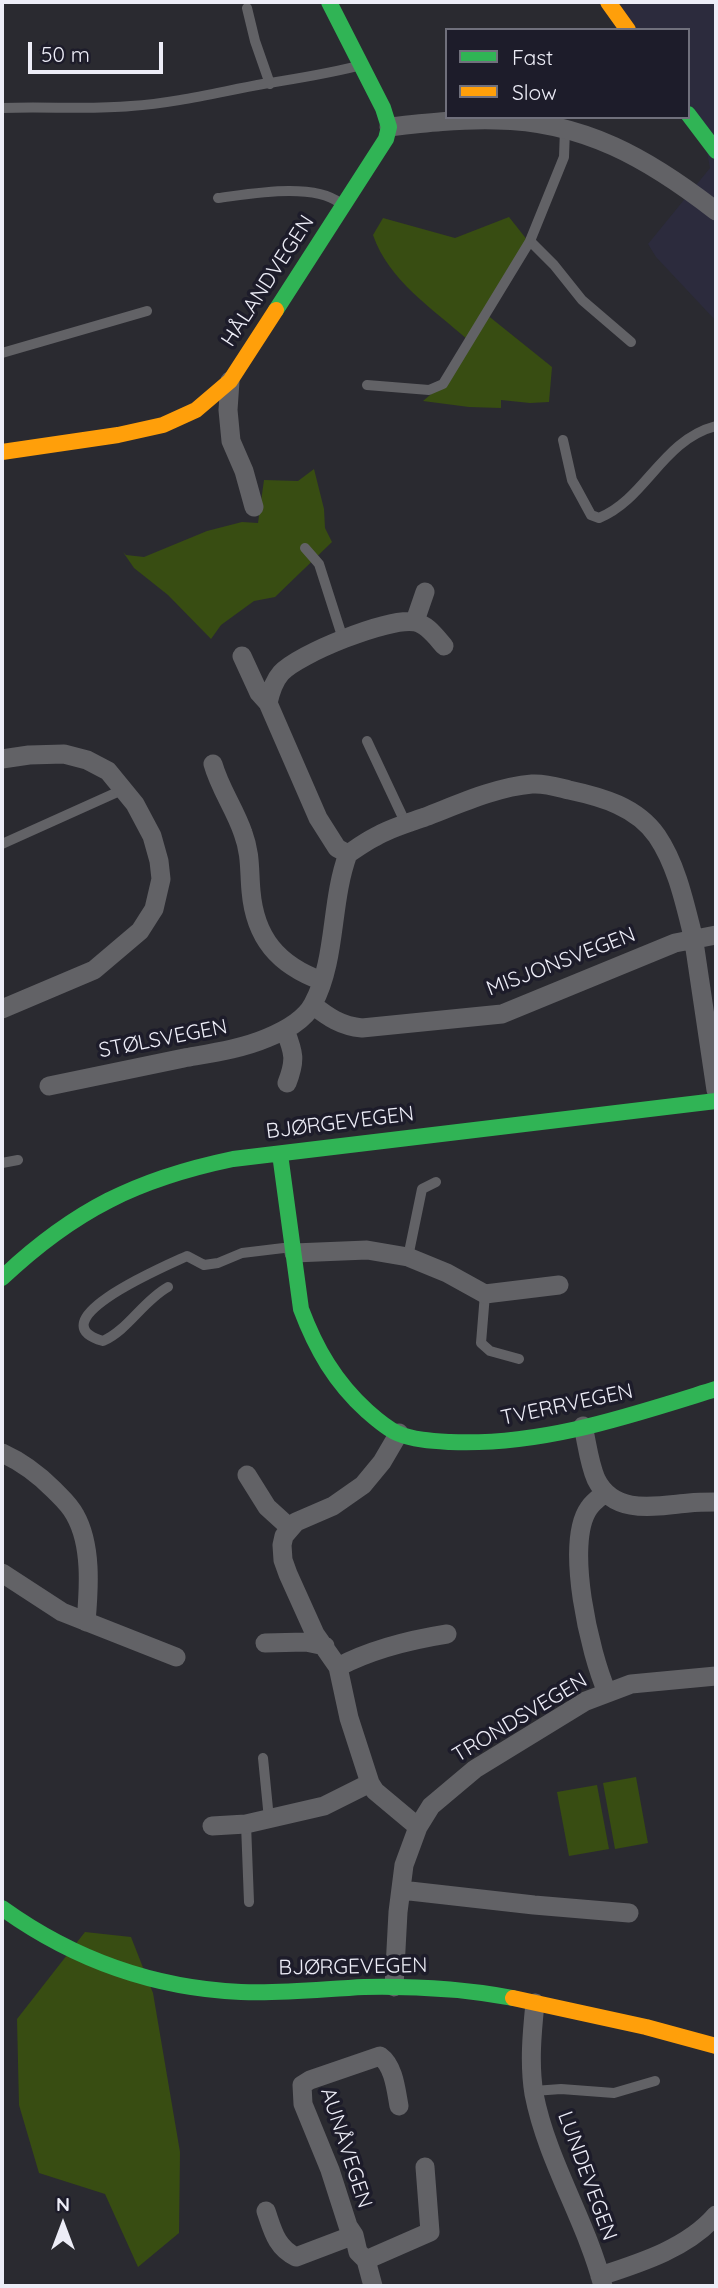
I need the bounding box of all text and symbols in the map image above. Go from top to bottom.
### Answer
scale bar [32,28,166,72]
legend [445,28,690,119]
text: 50 m [41,41,90,67]
text: Fast [512,44,553,70]
text: Slow [512,79,557,105]
street label: HÅLANDVEGEN [216,211,320,351]
street label: MISJONSVEGEN [483,922,639,1002]
street label: STØLSVEGEN [97,1014,229,1064]
street label: BJØRGEVEGEN [265,1101,415,1145]
street label: TVERRVEGEN [499,1379,635,1431]
street label: TRONDSVEGEN [448,1668,592,1768]
street label: BJØRGEVEGEN [278,1953,428,1981]
street label: AUNÅVEGEN [315,2085,377,2211]
street label: LUNDEVEGEN [552,2108,622,2244]
north arrow [28,2190,98,2260]
text: N [56,2192,70,2216]

